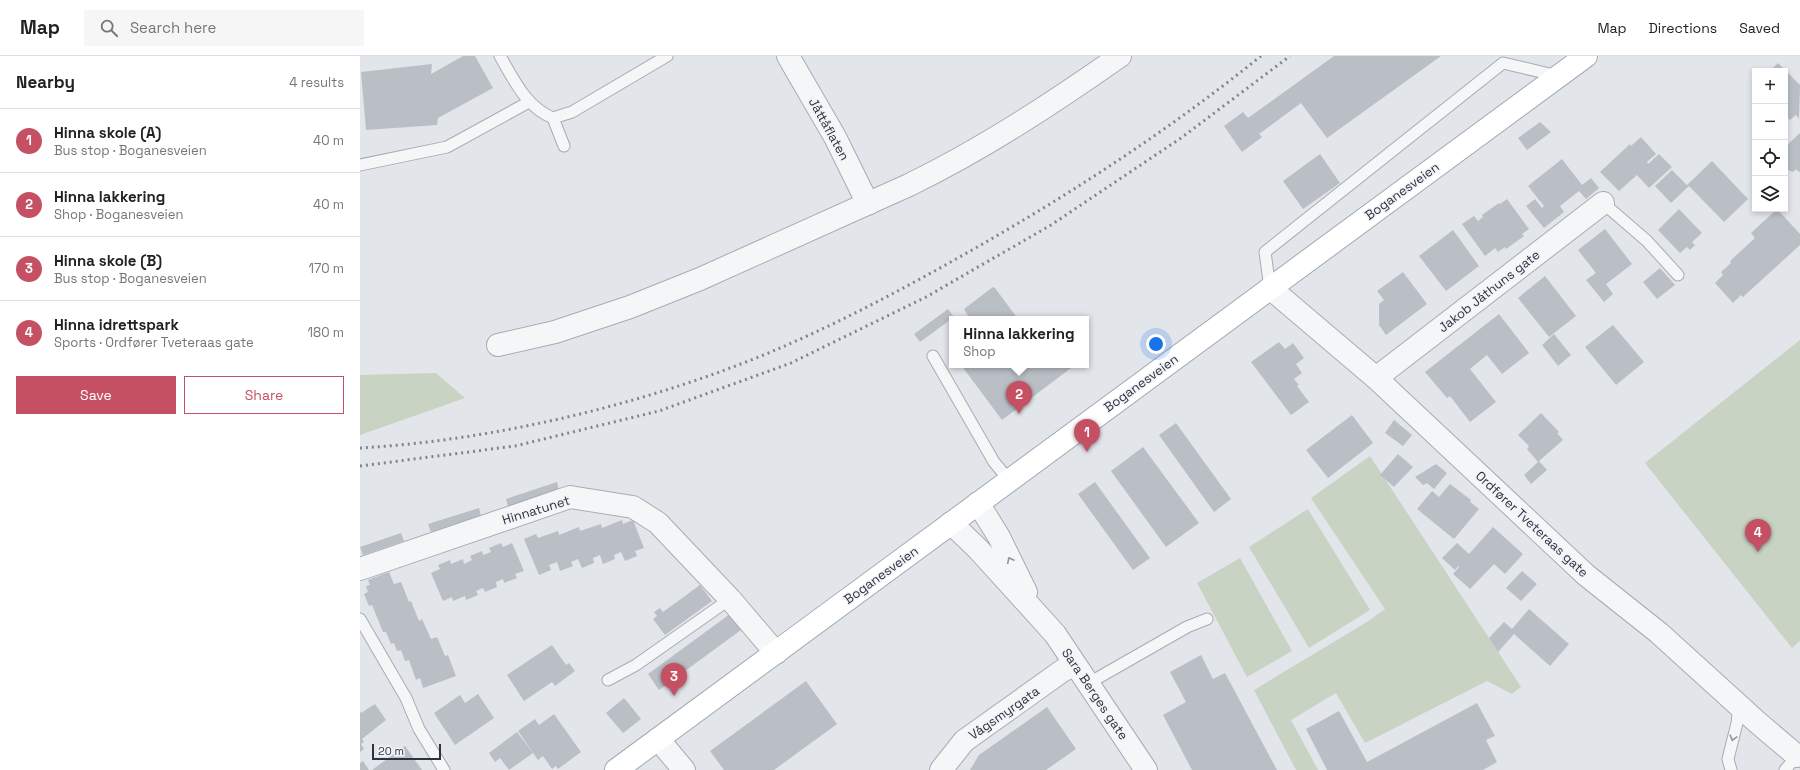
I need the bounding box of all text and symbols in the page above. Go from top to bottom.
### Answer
search box [84,10,364,46]
text: Map [20,15,60,40]
icon: search [98,17,120,39]
text: Search here [130,18,216,37]
text: Map [1597,19,1627,37]
text: Directions [1649,19,1717,37]
text: Saved [1739,19,1780,37]
map controls [1752,68,1788,212]
button: + [1752,68,1788,104]
text: Nearby [16,71,75,93]
text: 4 results [289,74,344,91]
street label: Jåttåflaten [805,95,853,163]
button: − [1752,104,1788,140]
text: Hinna skole (A) [54,123,161,142]
text: 1 [26,132,32,149]
text: 40 m [313,132,344,149]
button: locate [1752,140,1788,176]
text: Bus stop · Boganesveien [54,142,207,159]
street label: Boganesveien [1361,158,1443,224]
button: layers [1752,176,1788,212]
text: Hinna lakkering [54,187,165,206]
text: 2 [25,196,33,213]
text: 40 m [313,196,344,213]
text: Shop · Boganesveien [54,206,183,223]
street label: Jakob Jåthuns gate [1435,246,1543,336]
text: Hinna skole (B) [54,251,162,270]
text: 3 [25,260,33,277]
text: 170 m [308,260,344,277]
text: Bus stop · Boganesveien [54,270,207,287]
text: Hinna idrettspark [54,315,179,334]
popup [949,316,1089,368]
text: 4 [25,324,33,341]
text: 180 m [308,324,344,341]
text: Hinna lakkering [963,324,1075,343]
text: Sports · Ordfører Tveteraas gate [54,334,254,351]
your location [1146,334,1166,354]
text: Shop [963,343,996,360]
street label: Boganesveien [1100,350,1182,416]
button: Save [16,376,176,414]
button: Share [184,376,344,414]
pin: 2 [1006,381,1032,414]
pin: 1 [1074,419,1100,452]
street label: Ordfører Tveteraas gate [1472,467,1592,581]
street label: Hinnatunet [500,492,572,528]
pin: 4 [1745,519,1771,552]
street label: Boganesveien [840,542,922,608]
one-way arrow [1008,557,1015,565]
street label: Sara Berges gate [1058,645,1132,743]
pin: 3 [661,663,687,696]
street label: Vågsmyrgata [965,682,1043,744]
one-way arrow [1730,734,1738,741]
scale bar [372,742,441,761]
text: 20 m [378,744,404,758]

